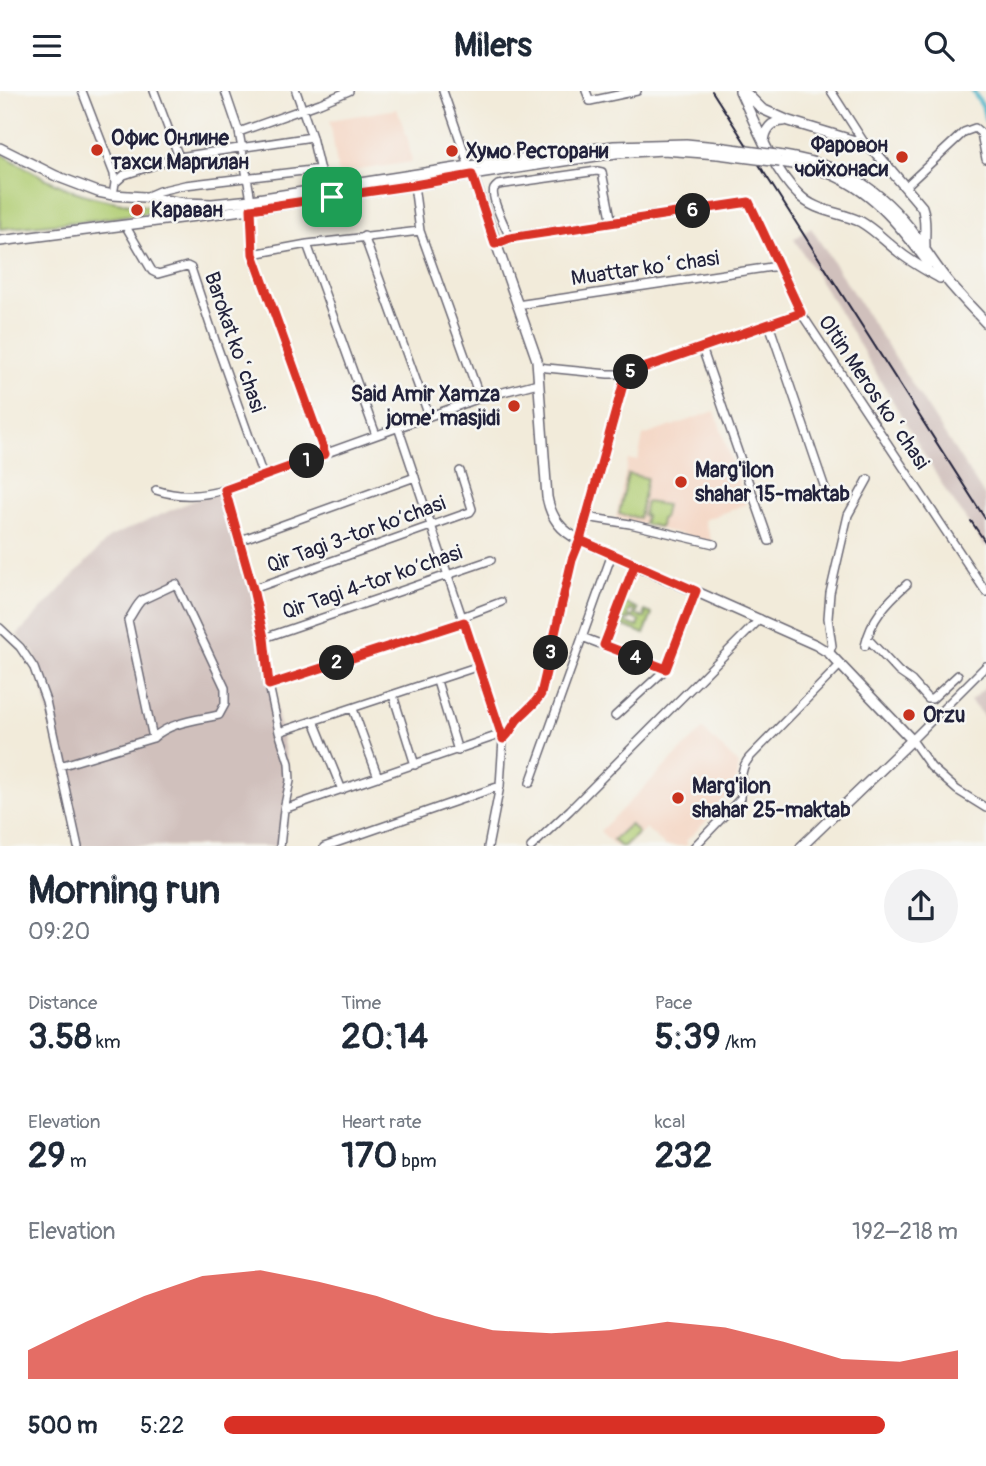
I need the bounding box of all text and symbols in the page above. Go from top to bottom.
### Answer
text: Milers [454,26,532,66]
icon: menu [28,27,66,65]
icon: search [920,27,958,65]
place label: Офис Онлине тахси Маргилан [111,125,249,176]
place label: Фаровон чойхонаси [794,132,889,183]
place label: Хумо Ресторани [466,138,609,165]
marker: Офис Онлине тахси Маргилан [89,142,105,158]
marker: Хумо Ресторани [444,143,460,159]
marker: Фаровон чойхонаси [894,149,910,165]
pin [302,167,362,227]
icon: arrive [313,178,351,216]
pin: 6 [676,193,710,229]
place label: Караван [151,197,223,224]
text: 6 [687,198,698,222]
marker: Караван [129,202,145,218]
street label: Muattar koʻchasi [569,245,721,292]
street label: Barokat koʻchasi [198,268,271,416]
street label: Oltin Meros koʻchasi [812,310,935,475]
pin: 5 [614,355,648,389]
text: 5 [625,359,636,383]
place label: Said Amir Xamza jome' masjidi [351,381,500,432]
marker: Said Amir Xamza jome' masjidi [506,398,522,414]
pin: 1 [290,443,324,479]
text: 1 [303,448,310,472]
place label: Marg'ilon shahar 15-maktab [695,457,850,508]
marker: Marg'ilon shahar 15-maktab [673,474,689,490]
street label: Qir Tagi 3-tor koʼchasi [263,489,450,579]
street label: Qir Tagi 4-tor koʼchasi [278,539,466,626]
pin: 3 [534,635,568,671]
text: 3 [545,640,556,664]
pin: 4 [618,641,654,675]
pin: 2 [320,645,354,681]
text: 4 [630,645,641,669]
text: 2 [331,650,342,674]
place label: Orzu [923,702,965,729]
marker: Orzu [901,707,917,723]
place label: Marg'ilon shahar 25-maktab [692,773,850,824]
marker: Marg'ilon shahar 25-maktab [670,790,686,806]
text: Morning run [28,867,220,915]
button: share [884,869,958,943]
text: 09:20 [28,917,90,946]
text: Distance [28,991,97,1015]
text: Time [341,991,381,1015]
text: Pace [655,991,692,1015]
text: 3.58 [28,1015,92,1059]
text: 20:14 [341,1015,428,1059]
text: 5:39 [655,1015,721,1059]
text: km [92,1030,121,1054]
text: /km [721,1030,756,1054]
text: Elevation [28,1110,100,1134]
text: Heart rate [341,1110,421,1134]
text: kcal [655,1110,686,1134]
text: 29 [28,1134,66,1178]
text: 170 [341,1134,397,1178]
text: 232 [655,1134,712,1178]
text: m [66,1149,87,1173]
text: bpm [397,1149,437,1173]
text: Elevation [28,1217,116,1246]
text: 192–218 m [852,1217,958,1246]
text: 500 m [28,1411,97,1440]
text: 5:22 [140,1411,184,1440]

